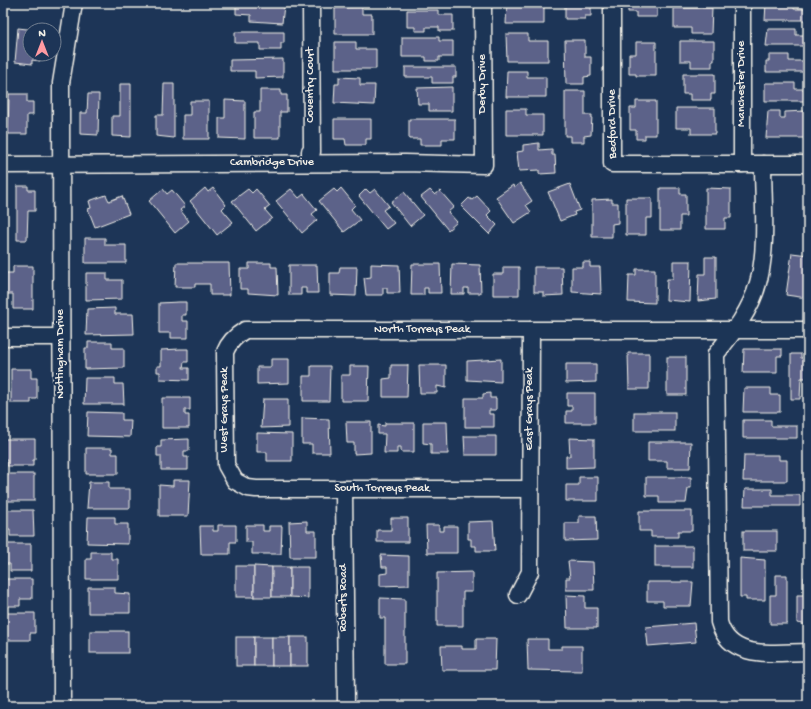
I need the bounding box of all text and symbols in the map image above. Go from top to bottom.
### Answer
north arrow [22,22,62,62]
text: N [38,28,46,40]
street label: Manchester Drive [735,40,749,127]
street label: Coventry Court [304,46,318,123]
street label: Derby Drive [476,53,490,115]
street label: Bedford Drive [605,88,621,160]
street label: Cambridge Drive [230,156,315,170]
street label: Nottingham Drive [54,308,68,399]
street label: North Torreys Peak [374,323,472,337]
street label: West Grays Peak [218,366,232,453]
street label: East Grays Peak [523,366,537,450]
street label: South Torreys Peak [334,482,431,496]
street label: Roberts Road [337,563,351,632]

